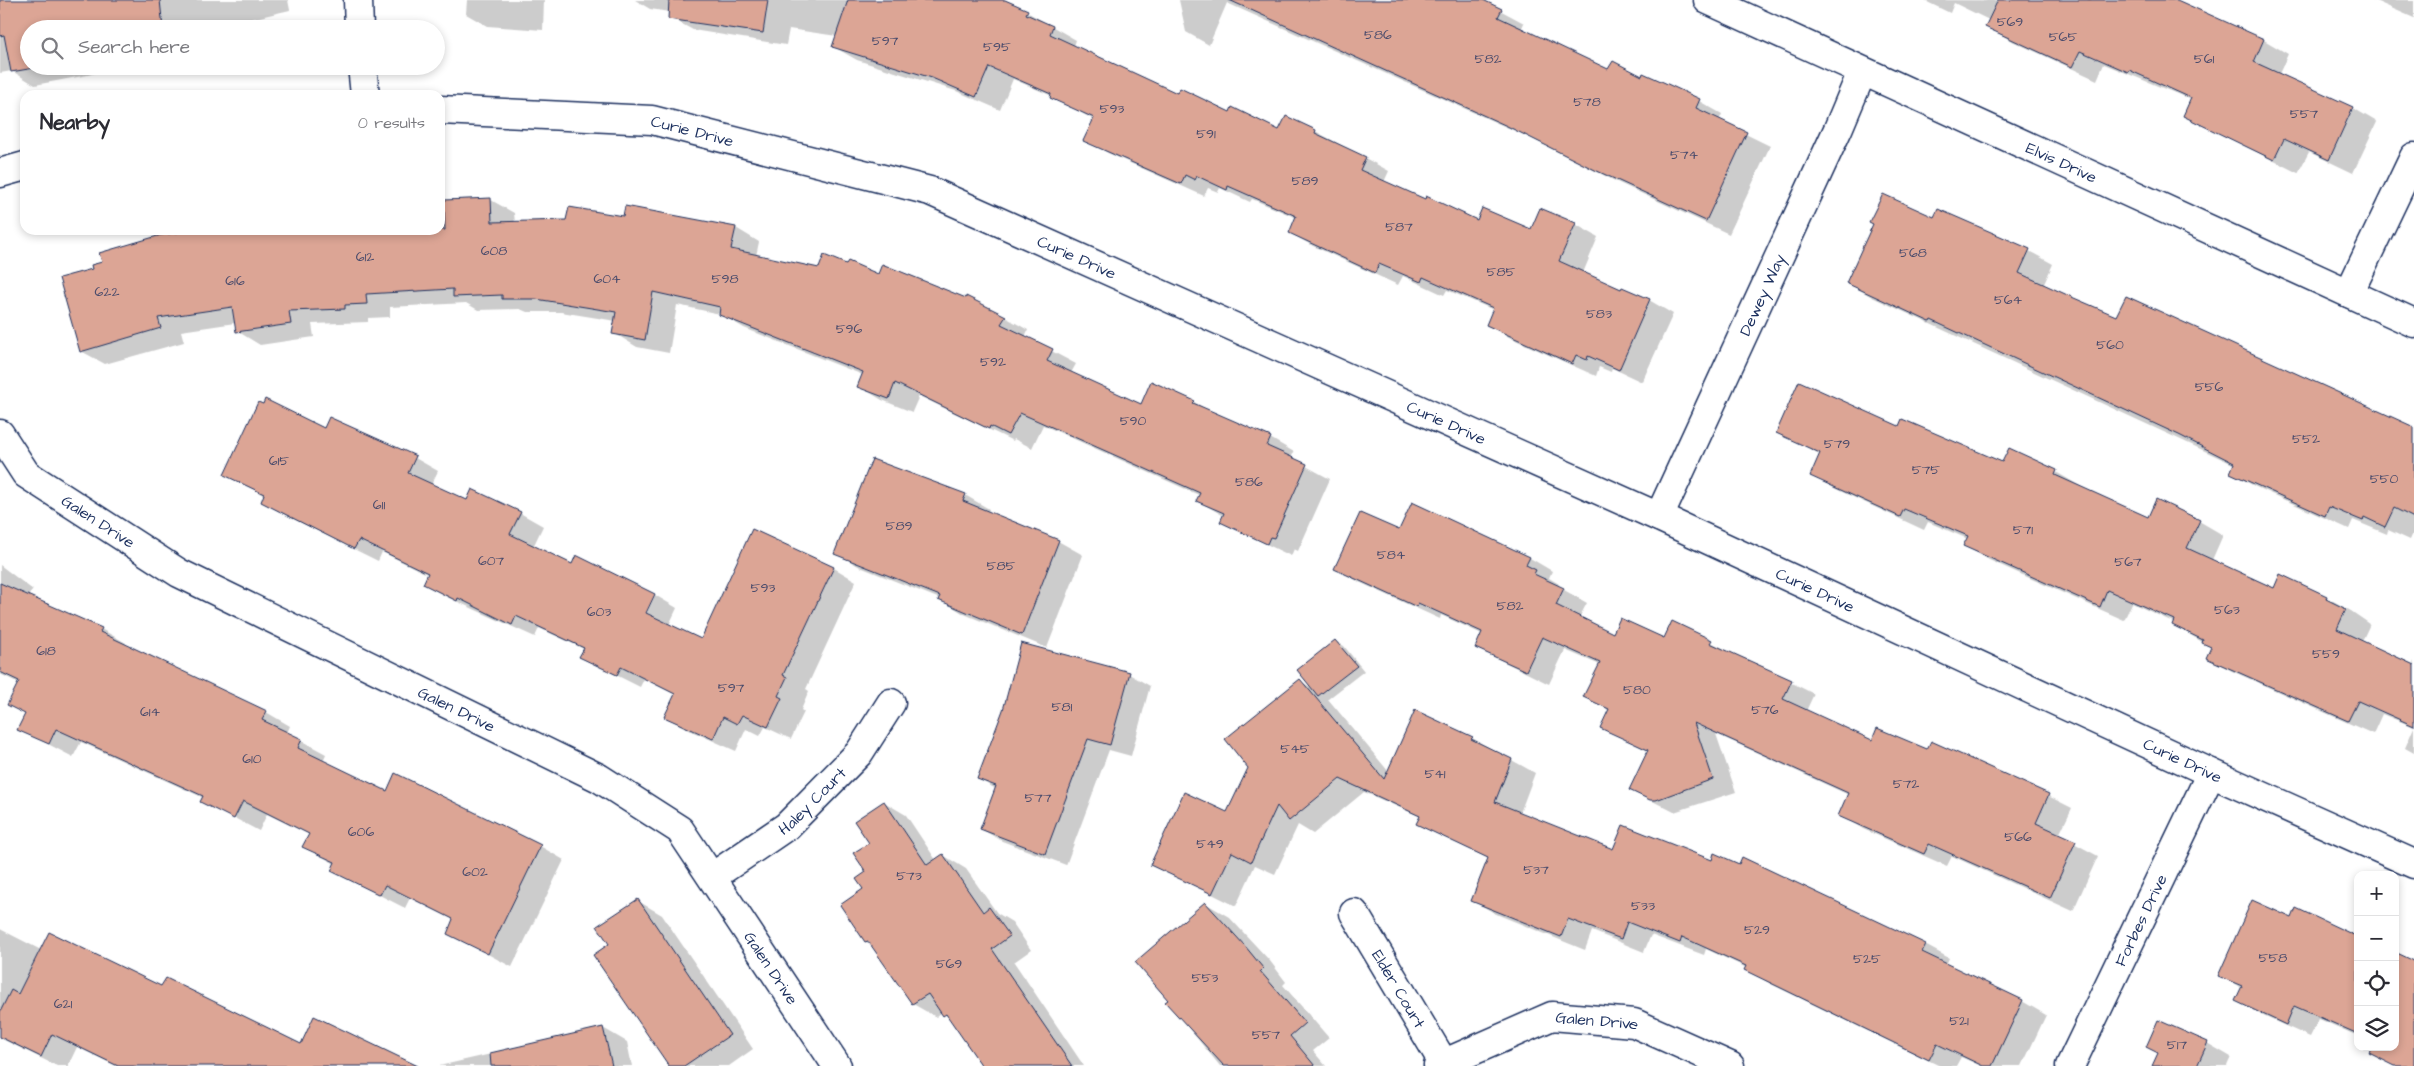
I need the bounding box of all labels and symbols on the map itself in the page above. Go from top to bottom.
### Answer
house number: 569 [1997,12,2023,32]
house number: 586 [1364,25,1392,45]
house number: 565 [2049,27,2077,47]
house number: 597 [872,31,899,51]
house number: 595 [983,37,1011,57]
house number: 582 [1474,49,1502,69]
house number: 561 [2194,49,2214,69]
house number: 578 [1573,92,1601,112]
house number: 593 [1099,99,1125,119]
house number: 557 [2290,104,2319,124]
street label: Curie Drive [649,110,736,152]
house number: 591 [1196,124,1216,144]
street label: Elvis Drive [2022,137,2101,189]
house number: 574 [1670,145,1698,165]
house number: 589 [1292,171,1319,191]
house number: 587 [1385,217,1413,237]
street label: Curie Drive [1033,230,1120,285]
house number: 608 [481,241,507,261]
house number: 568 [1899,243,1927,263]
house number: 612 [356,247,374,267]
street label: Dewey Way [1734,250,1792,339]
house number: 585 [1487,262,1516,282]
house number: 604 [593,269,621,289]
house number: 598 [712,269,738,289]
house number: 616 [225,271,245,291]
house number: 622 [95,282,119,302]
house number: 564 [1994,290,2023,310]
house number: 583 [1586,304,1612,324]
house number: 596 [836,319,863,339]
house number: 560 [2096,335,2124,355]
house number: 592 [980,352,1006,372]
house number: 556 [2195,377,2224,397]
street label: Curie Drive [1403,396,1489,450]
house number: 590 [1120,411,1147,431]
house number: 552 [2292,429,2320,449]
house number: 579 [1824,434,1850,454]
house number: 615 [269,451,289,471]
house number: 575 [1912,460,1940,480]
house number: 550 [2370,469,2398,489]
house number: 586 [1235,472,1263,492]
street label: Galen Drive [57,490,139,554]
house number: 611 [373,495,385,515]
house number: 589 [886,516,913,536]
house number: 571 [2013,520,2033,540]
house number: 584 [1377,545,1406,565]
house number: 607 [478,551,504,571]
house number: 567 [2114,552,2142,572]
house number: 585 [987,556,1016,576]
street label: Curie Drive [1772,563,1858,618]
house number: 593 [750,578,776,598]
house number: 582 [1496,596,1524,616]
house number: 563 [2214,600,2240,620]
house number: 603 [587,602,611,622]
house number: 618 [36,641,56,661]
house number: 559 [2312,644,2340,664]
house number: 597 [718,678,745,698]
house number: 580 [1623,680,1651,700]
street label: Galen Drive [414,681,499,738]
house number: 581 [1052,697,1073,717]
house number: 576 [1751,700,1779,720]
house number: 614 [140,702,161,722]
street label: Curie Drive [2139,733,2225,789]
house number: 545 [1280,739,1310,759]
house number: 610 [242,749,262,769]
street label: Haley Court [774,762,852,841]
house number: 541 [1424,764,1446,784]
house number: 572 [1893,774,1919,794]
house number: 577 [1024,788,1052,808]
house number: 606 [348,822,374,842]
house number: 566 [2004,827,2032,847]
house number: 549 [1196,834,1224,854]
house number: 537 [1523,860,1549,880]
house number: 602 [462,862,488,882]
house number: 573 [896,866,922,886]
street label: Forbes Drive [2110,871,2173,970]
house number: 533 [1631,896,1655,916]
house number: 529 [1744,920,1770,940]
street label: Galen Drive [739,927,803,1009]
street label: Elder Court [1366,946,1431,1033]
house number: 558 [2259,948,2287,968]
house number: 525 [1853,949,1881,969]
house number: 569 [936,954,962,974]
house number: 553 [1192,968,1218,988]
house number: 621 [54,994,72,1014]
street label: Galen Drive [1555,1006,1643,1036]
house number: 521 [1949,1011,1969,1031]
house number: 557 [1252,1025,1281,1045]
house number: 517 [2167,1035,2188,1055]

